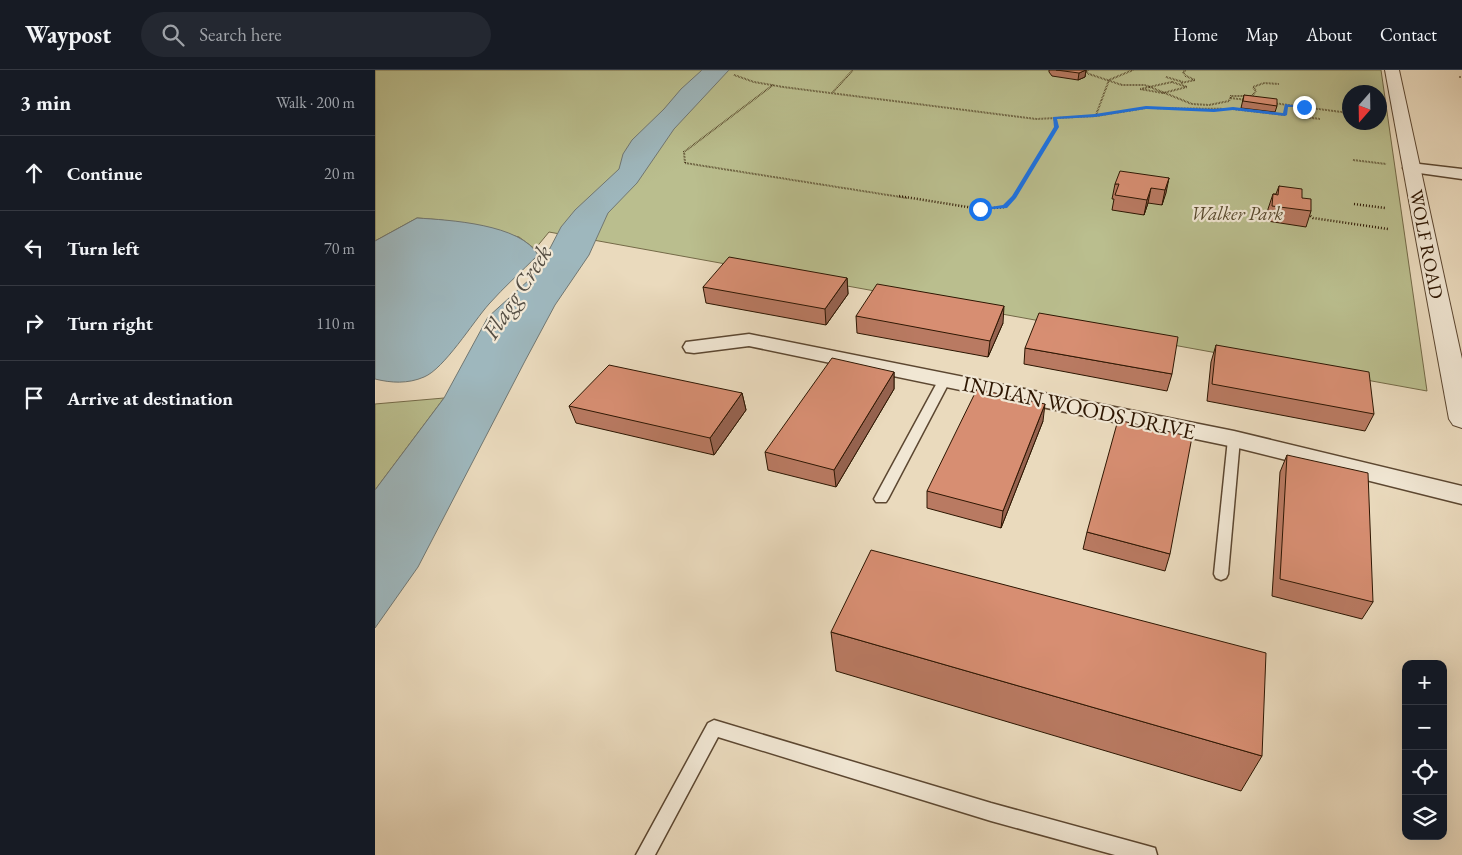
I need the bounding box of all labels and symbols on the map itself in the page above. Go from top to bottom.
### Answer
north arrow [1342,85,1387,130]
route end [1293,96,1316,119]
street label: WOLF ROAD [1404,187,1449,301]
route start [969,198,992,221]
park label: Walker Park [1191,201,1284,226]
water label: Flagg Creek [474,239,559,346]
street label: INDIAN WOODS DRIVE [960,369,1198,446]

